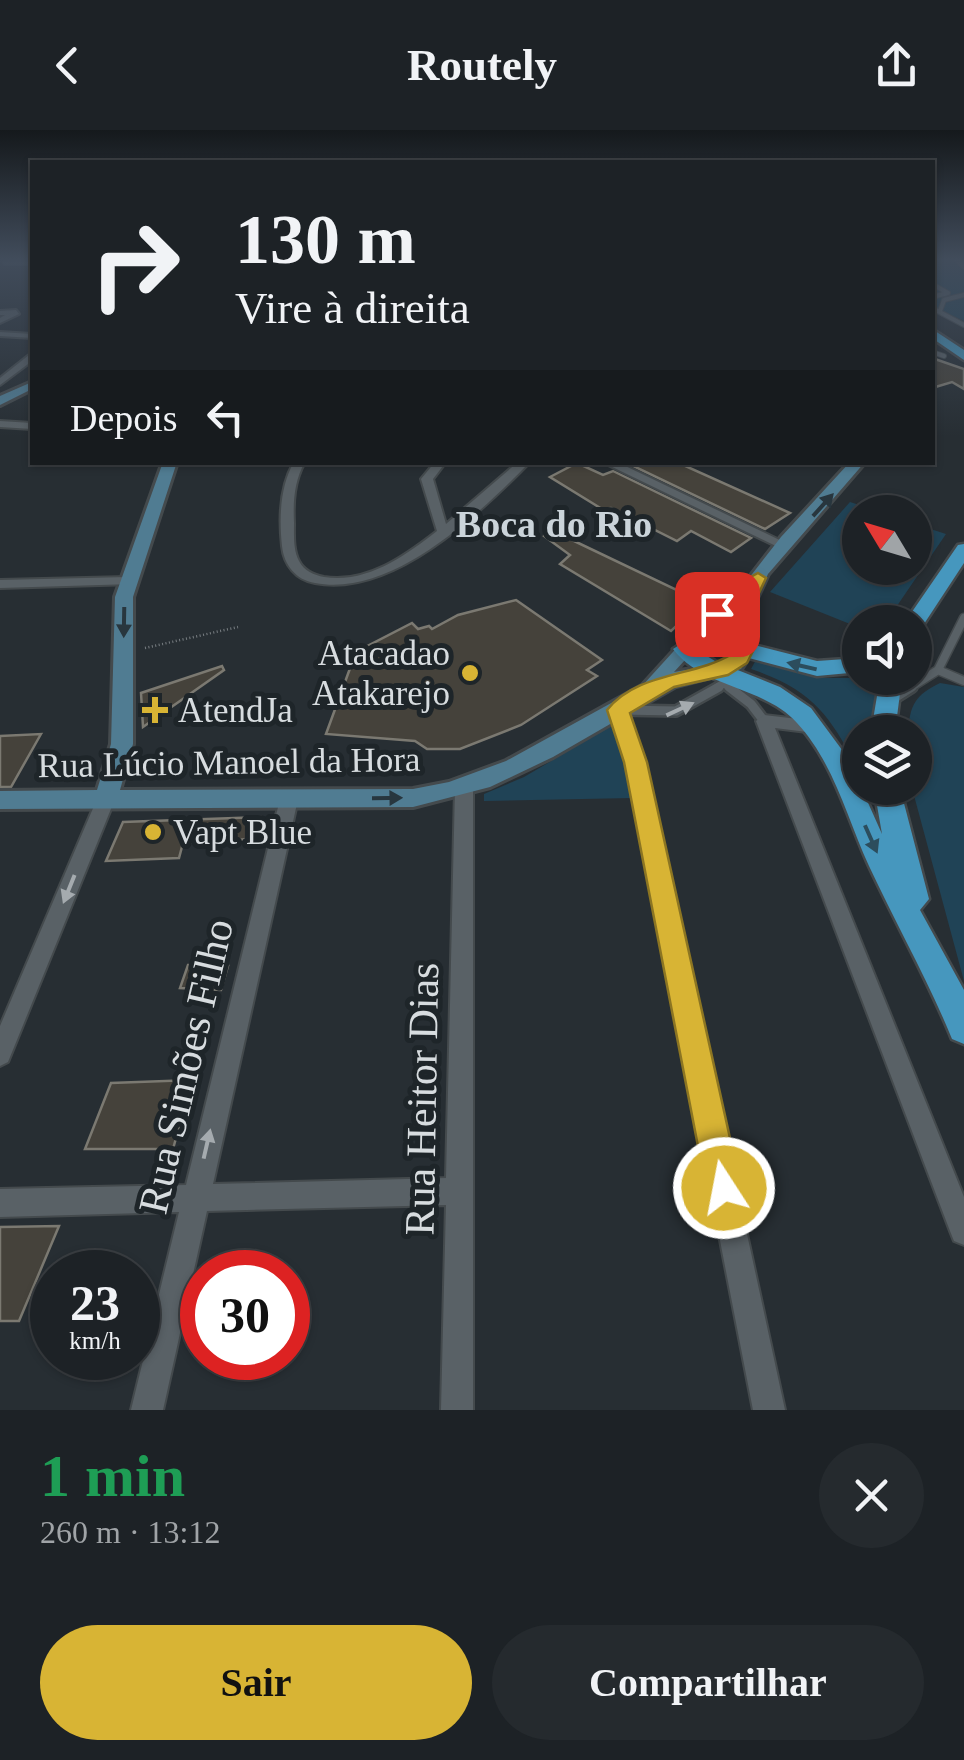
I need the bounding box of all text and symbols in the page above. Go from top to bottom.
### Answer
icon: back [40,38,95,93]
icon: share [869,38,924,93]
text: Routely [407,40,557,90]
icon: right [70,200,200,330]
text: 130 m [235,201,416,278]
text: Vire à direita [235,283,470,333]
icon: left [198,390,253,445]
text: Depois [70,397,178,439]
one-way arrow [811,493,834,517]
north arrow [842,495,932,585]
map controls [842,495,932,805]
district label: Boca do Rio [456,503,652,545]
pin [675,572,760,657]
icon: arrive [690,587,745,642]
button: sound [842,605,932,695]
one-way arrow [115,607,131,639]
place label: Atacadao Atakarejo [312,634,450,713]
one-way arrow [786,658,817,673]
marker: Atacadao Atakarejo [459,662,481,684]
place label: AtendJa [178,691,293,730]
marker: AtendJa [142,697,168,723]
one-way arrow [666,700,695,717]
button: layers [842,715,932,805]
street label: Rua Lúcio Manoel da Hora [37,740,421,785]
one-way arrow [371,790,403,806]
place label: Vapt Blue [173,813,312,852]
marker: Vapt Blue [142,821,164,843]
one-way arrow [863,824,879,854]
one-way arrow [61,875,77,905]
street label: Rua Simões Filho [130,914,242,1218]
street label: Rua Heitor Dias [397,962,447,1236]
one-way arrow [200,1128,215,1159]
position arrow [672,1136,776,1240]
speed limit sign: 30 [180,1250,310,1380]
text: 23 [70,1275,120,1331]
text: km/h [69,1327,121,1354]
text: 1 min [40,1443,185,1509]
button: close [819,1443,924,1548]
text: 260 m · 13:12 [40,1514,220,1550]
button: Sair [40,1625,472,1740]
button: Compartilhar [492,1625,924,1740]

